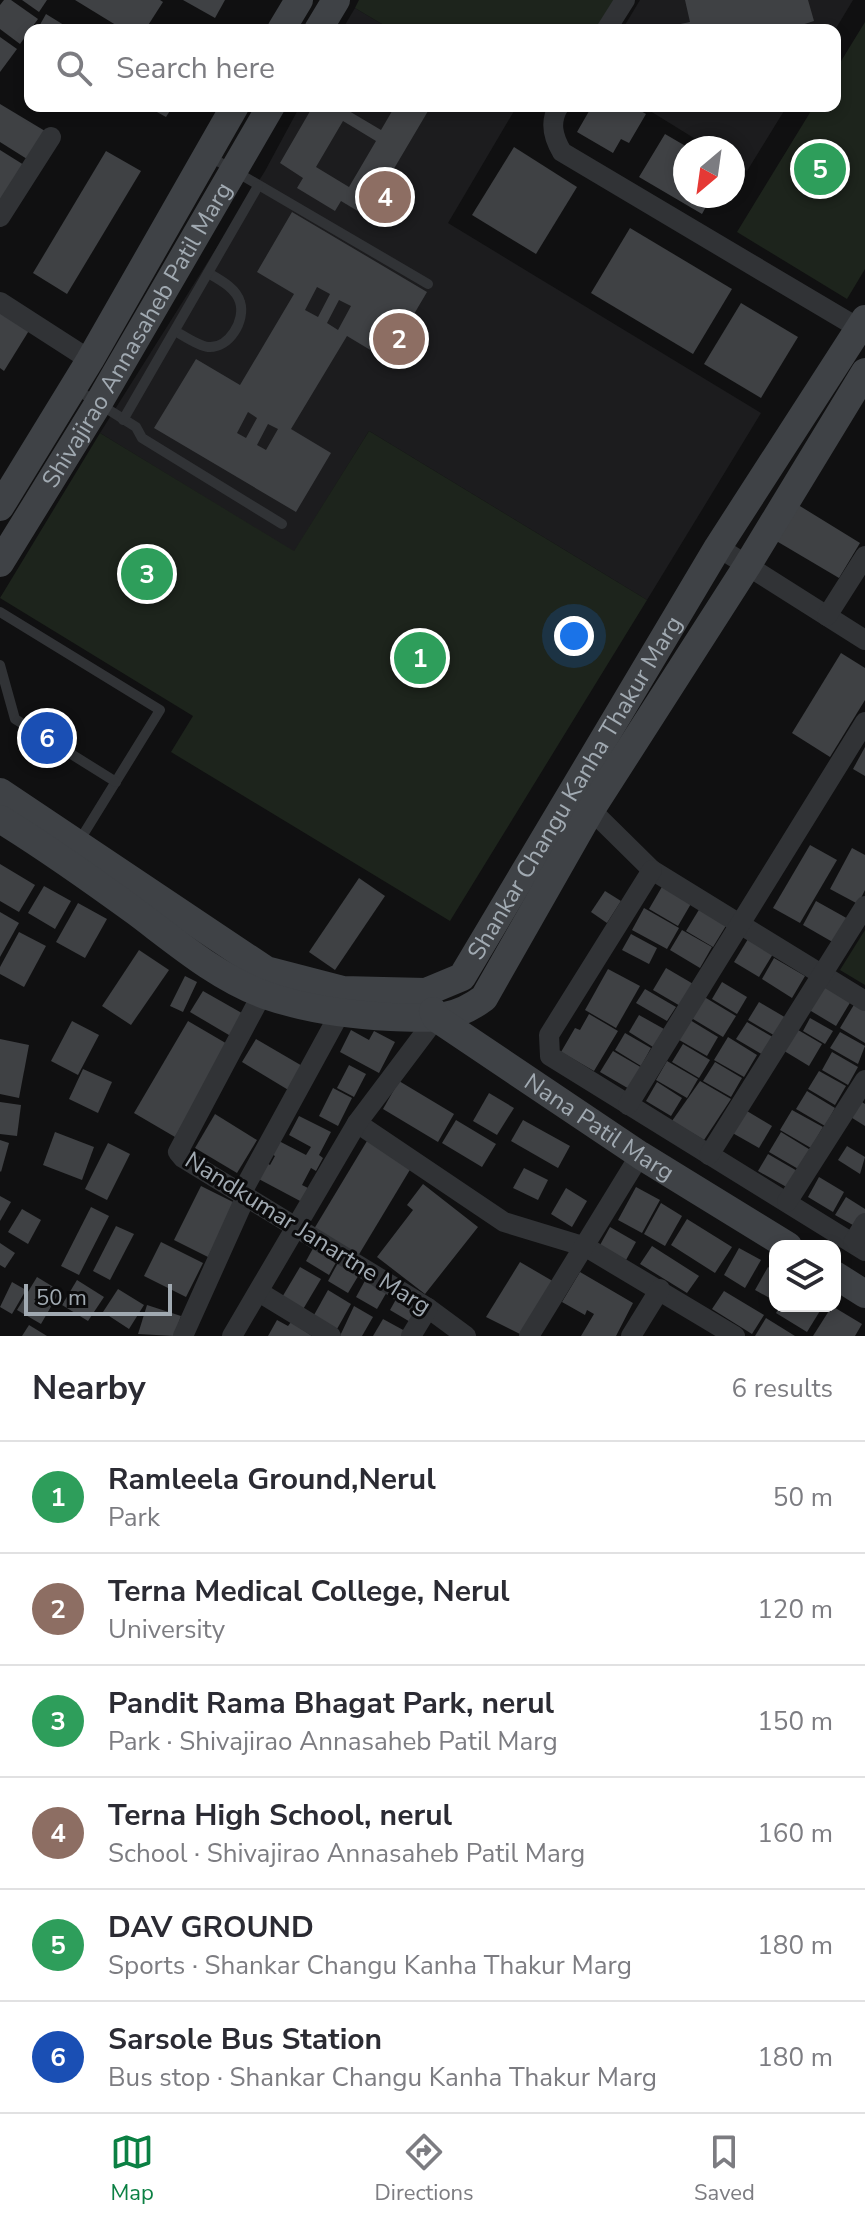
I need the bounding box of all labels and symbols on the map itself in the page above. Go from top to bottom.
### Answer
north arrow [673,136,745,208]
pin: 5 [794,139,846,199]
pin: 4 [359,167,411,227]
street label: Shivajirao Annasaheb Patil Marg [34,176,239,494]
pin: 2 [373,309,425,369]
pin: 3 [121,544,173,604]
street label: Shankar Changu Kanha Thakur Marg [460,610,689,965]
your location [554,616,594,656]
pin: 1 [394,628,446,688]
pin: 6 [21,708,73,768]
street label: Nana Patil Marg [518,1066,680,1188]
street label: Nandkumar Janartne Marg [179,1144,437,1322]
scale bar [24,1280,172,1316]

